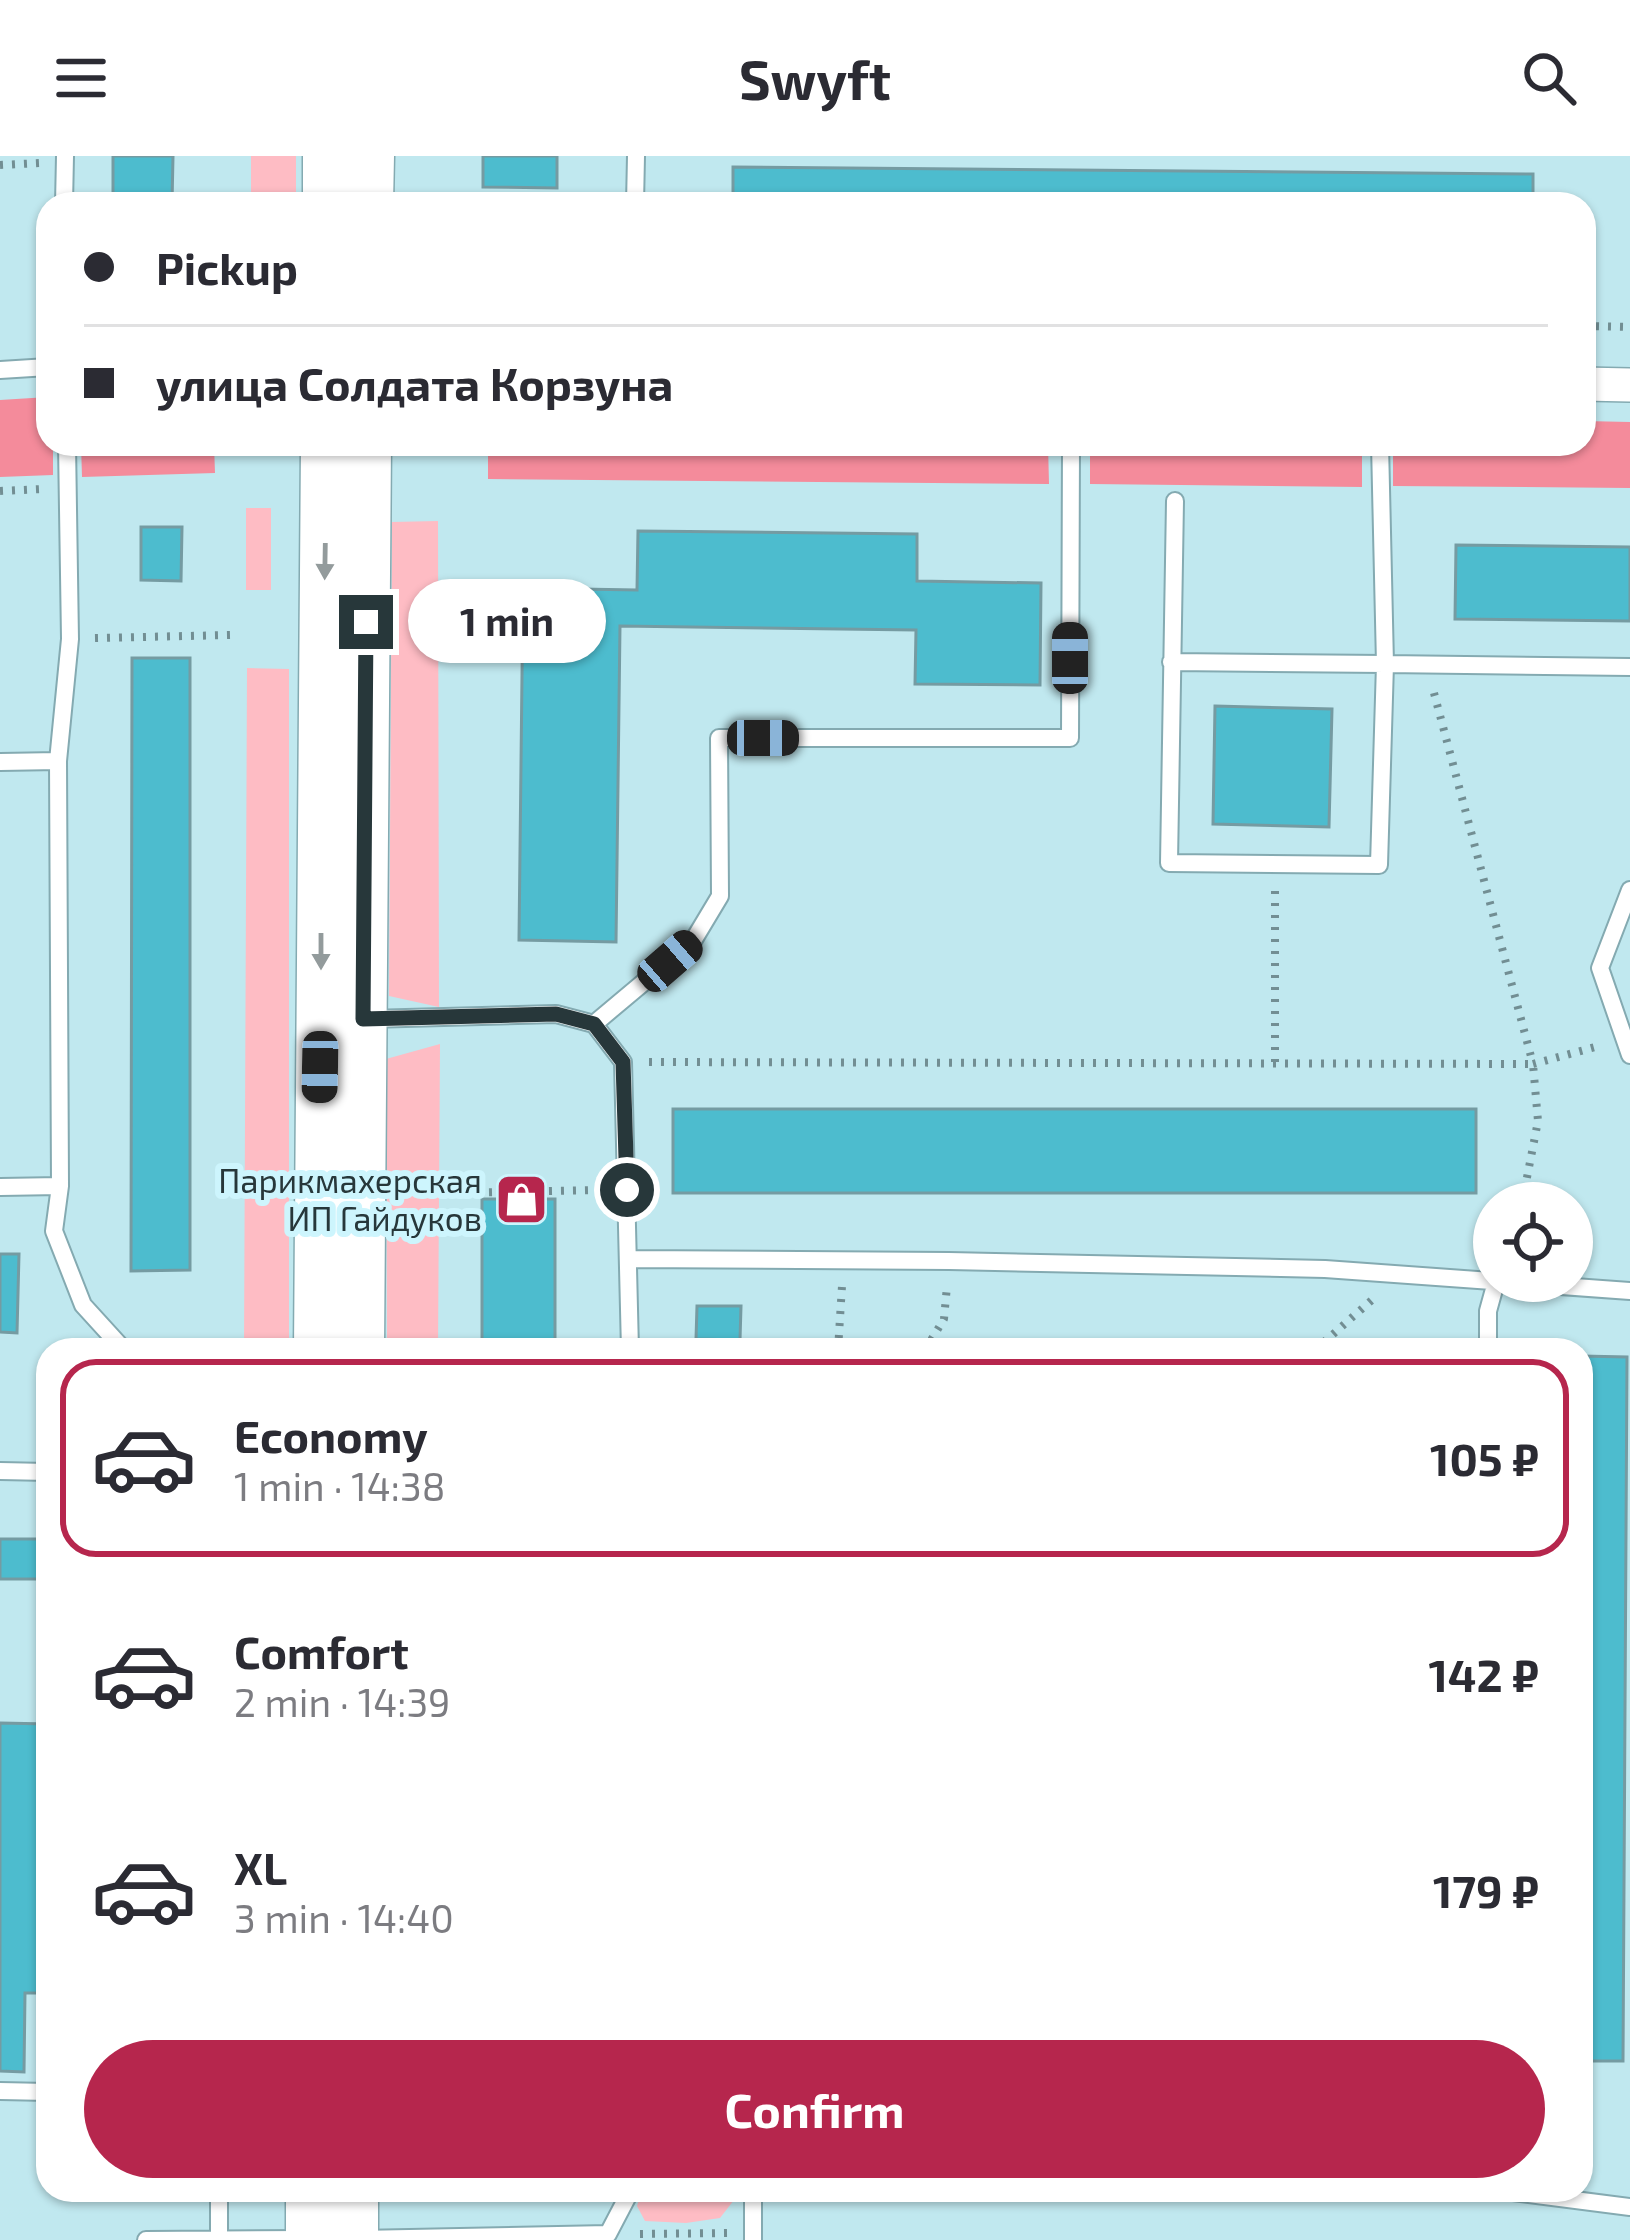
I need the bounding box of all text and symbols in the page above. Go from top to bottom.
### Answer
icon: menu [48,45,114,111]
icon: search [1516,45,1582,111]
text: Swyft [739,46,891,111]
text: Pickup [156,240,298,294]
text: улица Солдата Корзуна [156,356,673,410]
one-way arrow [315,543,334,581]
callout: 1 min [408,580,606,664]
route end [339,595,393,649]
text: 1 min [460,597,554,644]
car [1052,622,1088,694]
car [727,720,799,756]
car [631,924,709,998]
one-way arrow [311,933,331,971]
car [301,1031,339,1103]
place label: Парикмахерская ИП Гайдуков [218,1160,482,1239]
route start [600,1163,654,1217]
shop icon: Парикмахерская ИП Гайдуков [493,1171,549,1227]
map controls [1473,1182,1593,1302]
button: locate [1473,1182,1593,1302]
icon: car [90,1404,198,1512]
text: Economy [234,1408,428,1462]
text: 105 ₽ [1430,1431,1539,1485]
text: 1 min · 14:38 [234,1462,445,1509]
icon: car [90,1620,198,1728]
text: Comfort [234,1624,409,1678]
text: 142 ₽ [1428,1647,1539,1701]
text: 2 min · 14:39 [234,1678,450,1725]
icon: car [90,1836,198,1944]
text: XL [234,1840,287,1894]
text: 179 ₽ [1433,1863,1539,1917]
text: 3 min · 14:40 [234,1894,454,1941]
button: Confirm [84,2040,1545,2178]

